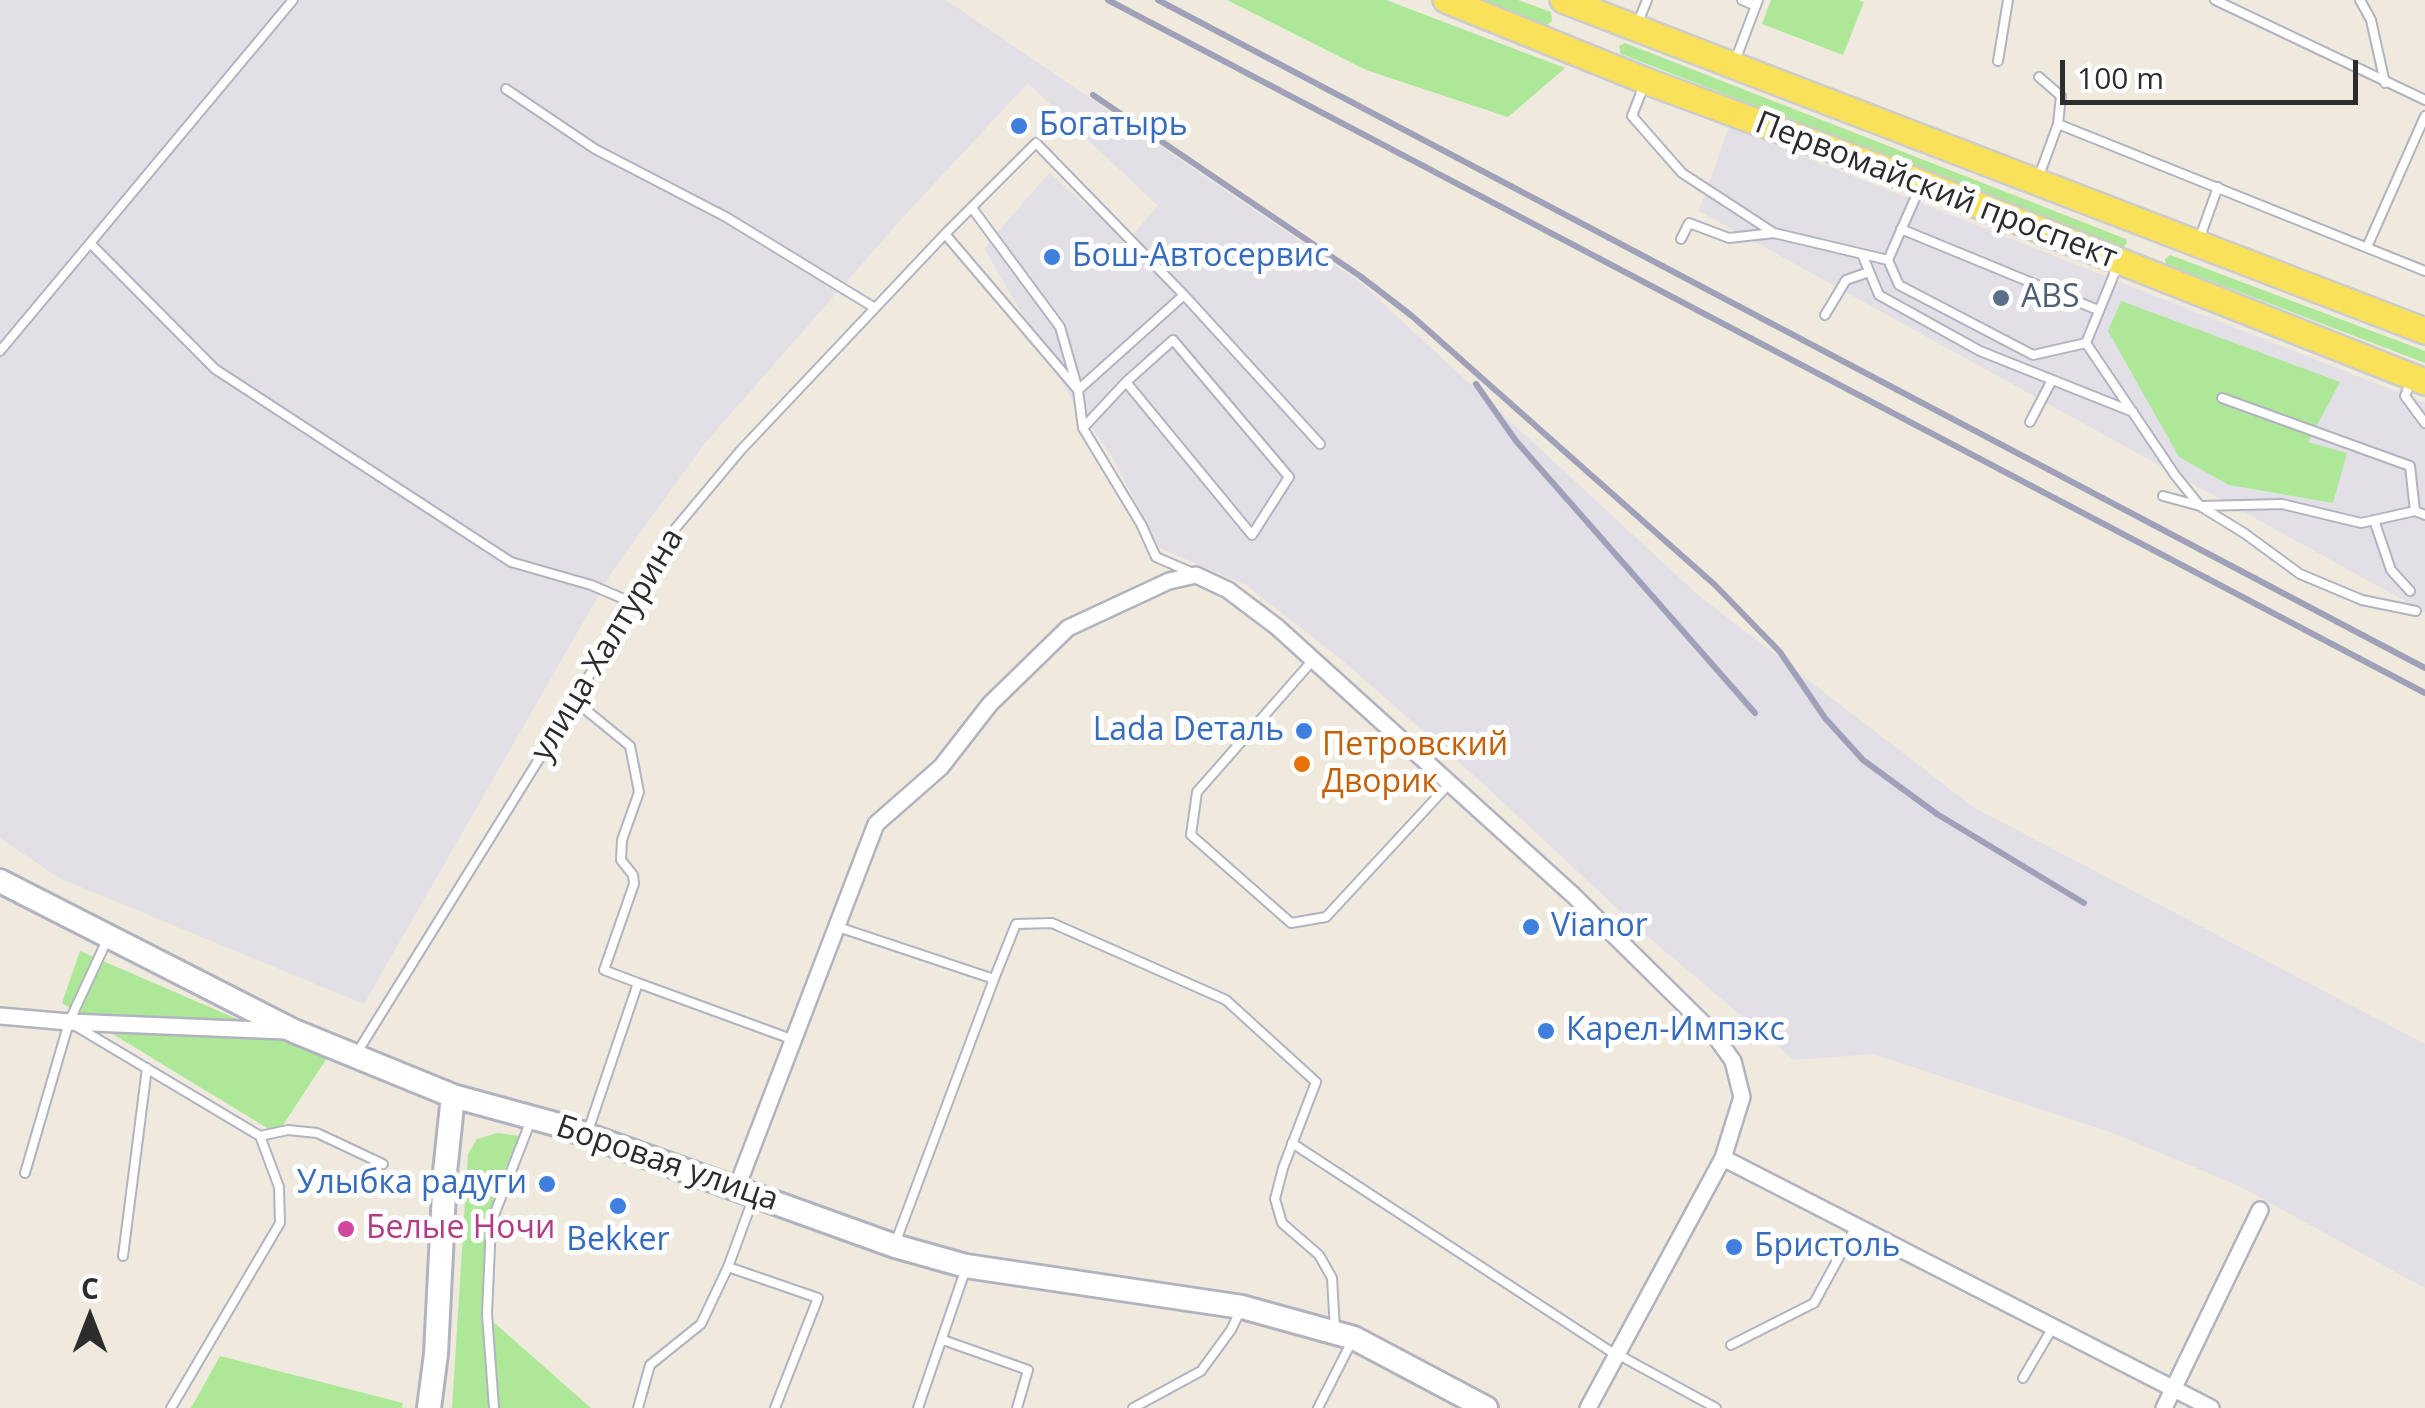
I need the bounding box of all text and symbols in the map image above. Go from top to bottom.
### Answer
scale bar [2065,40,2362,102]
text: 100 m [2077,57,2164,98]
street label: Первомайский проспект [1750,104,2122,278]
place label: Богатырь [1039,107,1188,145]
marker: Богатырь [1008,115,1030,137]
place label: Бош-Автосервис [1072,238,1329,276]
marker: Бош-Автосервис [1041,246,1063,268]
place label: ABS [2021,279,2079,317]
marker: ABS [1990,287,2012,309]
street label: улица Халтурина [523,522,693,768]
place label: Lada Dеталь [1093,712,1284,750]
marker: Lada Dеталь [1293,720,1315,742]
place label: Петровский Дворик [1322,727,1508,802]
marker: Петровский Дворик [1291,753,1313,775]
place label: Vianor [1551,908,1648,946]
marker: Vianor [1520,916,1542,938]
place label: Карел-Импэкс [1566,1012,1785,1050]
marker: Карел-Импэкс [1535,1020,1557,1042]
street label: Боровая улица [551,1108,783,1220]
place label: Улыбка радуги [297,1165,527,1203]
marker: Улыбка радуги [536,1173,558,1195]
marker: Bekker [607,1195,629,1217]
place label: Белые Ночи [366,1210,555,1248]
marker: Белые Ночи [335,1218,357,1240]
place label: Bekker [566,1222,670,1260]
place label: Бристоль [1754,1228,1900,1266]
marker: Бристоль [1723,1236,1745,1258]
north arrow [40,1268,140,1368]
text: С [81,1269,99,1307]

